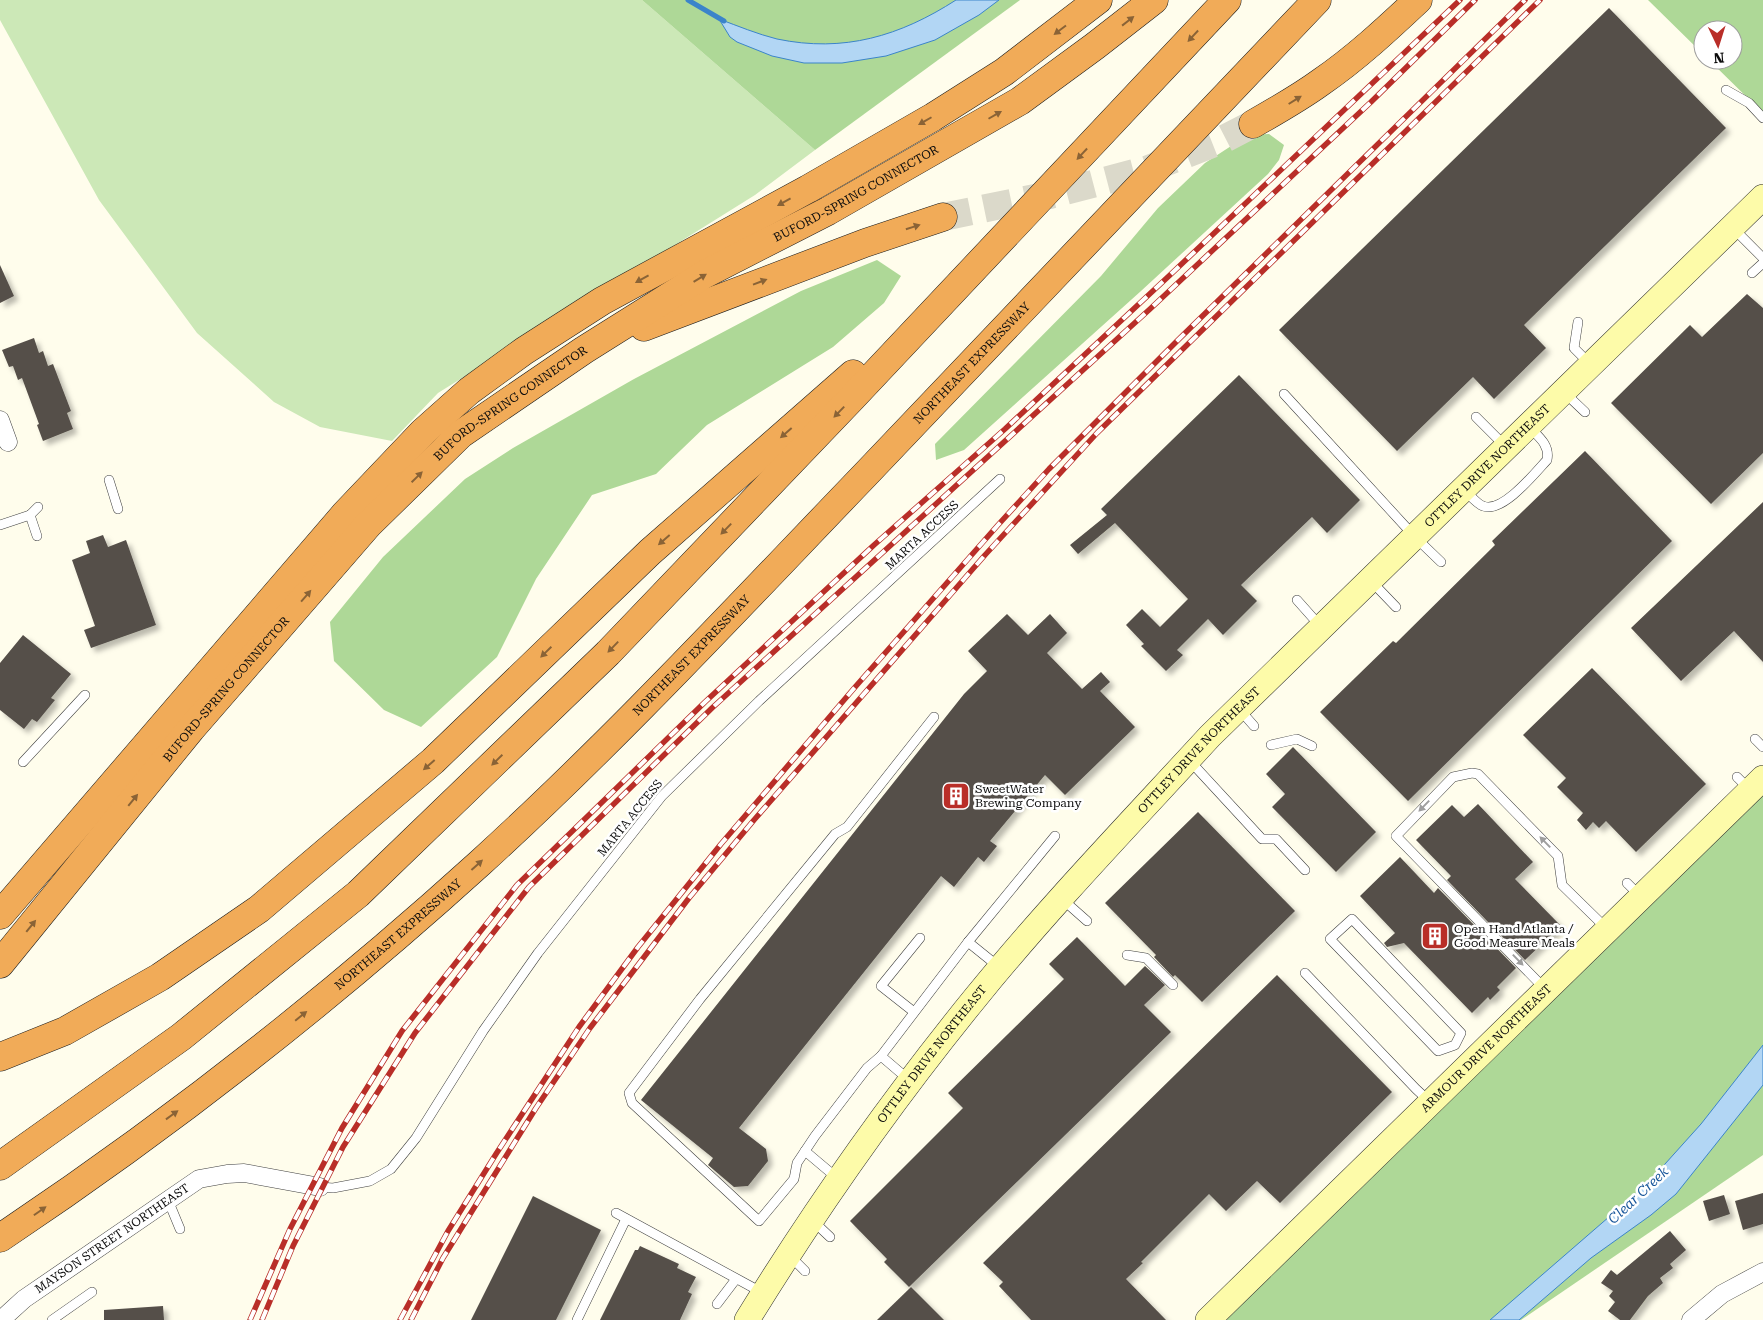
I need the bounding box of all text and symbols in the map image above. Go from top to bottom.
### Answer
one-way arrow [1121,15,1134,26]
north arrow [1693,20,1743,70]
one-way arrow [1054,25,1067,36]
one-way arrow [1187,29,1199,41]
text: N [1713,50,1725,66]
one-way arrow [1288,95,1302,104]
one-way arrow [988,111,1003,119]
one-way arrow [918,117,933,125]
street label: BUFORD-SPRING CONNECTOR [771,142,942,245]
one-way arrow [1076,147,1088,159]
one-way arrow [778,197,791,206]
one-way arrow [906,223,921,230]
one-way arrow [693,273,706,282]
one-way arrow [635,275,648,284]
one-way arrow [753,278,768,286]
street label: NORTHEAST EXPRESSWAY [911,299,1034,427]
street label: BUFORD-SPRING CONNECTOR [431,343,590,464]
street label: OTTLEY DRIVE NORTHEAST [1422,401,1553,530]
one-way arrow [833,406,845,418]
one-way arrow [780,427,792,439]
one-way arrow [411,471,423,483]
street label: MARTA ACCESS [883,498,961,572]
one-way arrow [720,523,732,535]
one-way arrow [658,534,670,546]
one-way arrow [301,589,312,602]
street label: NORTHEAST EXPRESSWAY [630,592,754,719]
street label: BUFORD-SPRING CONNECTOR [160,613,293,765]
one-way arrow [608,640,620,652]
one-way arrow [540,646,552,658]
street label: OTTLEY DRIVE NORTHEAST [1135,684,1263,816]
one-way arrow [491,754,503,766]
one-way arrow [422,759,435,770]
street label: MARTA ACCESS [595,777,665,859]
building icon: SweetWater Brewing Company [941,781,971,811]
place label: SweetWater Brewing Company [975,782,1082,810]
one-way arrow [128,793,139,806]
one-way arrow [1419,800,1431,812]
one-way arrow [1539,836,1551,848]
one-way arrow [471,859,483,871]
street label: NORTHEAST EXPRESSWAY [332,876,465,993]
one-way arrow [25,919,36,932]
building icon: Open Hand Atlanta / Good Measure Meals [1420,921,1450,951]
place label: Open Hand Atlanta / Good Measure Meals [1454,922,1575,950]
one-way arrow [1512,954,1524,966]
street label: ARMOUR DRIVE NORTHEAST [1418,981,1554,1115]
street label: OTTLEY DRIVE NORTHEAST [874,983,990,1126]
one-way arrow [294,1010,307,1021]
one-way arrow [165,1110,178,1121]
water label: Clear Creek [1605,1163,1672,1227]
street label: MAYSON STREET NORTHEAST [32,1181,192,1296]
one-way arrow [34,1206,47,1216]

